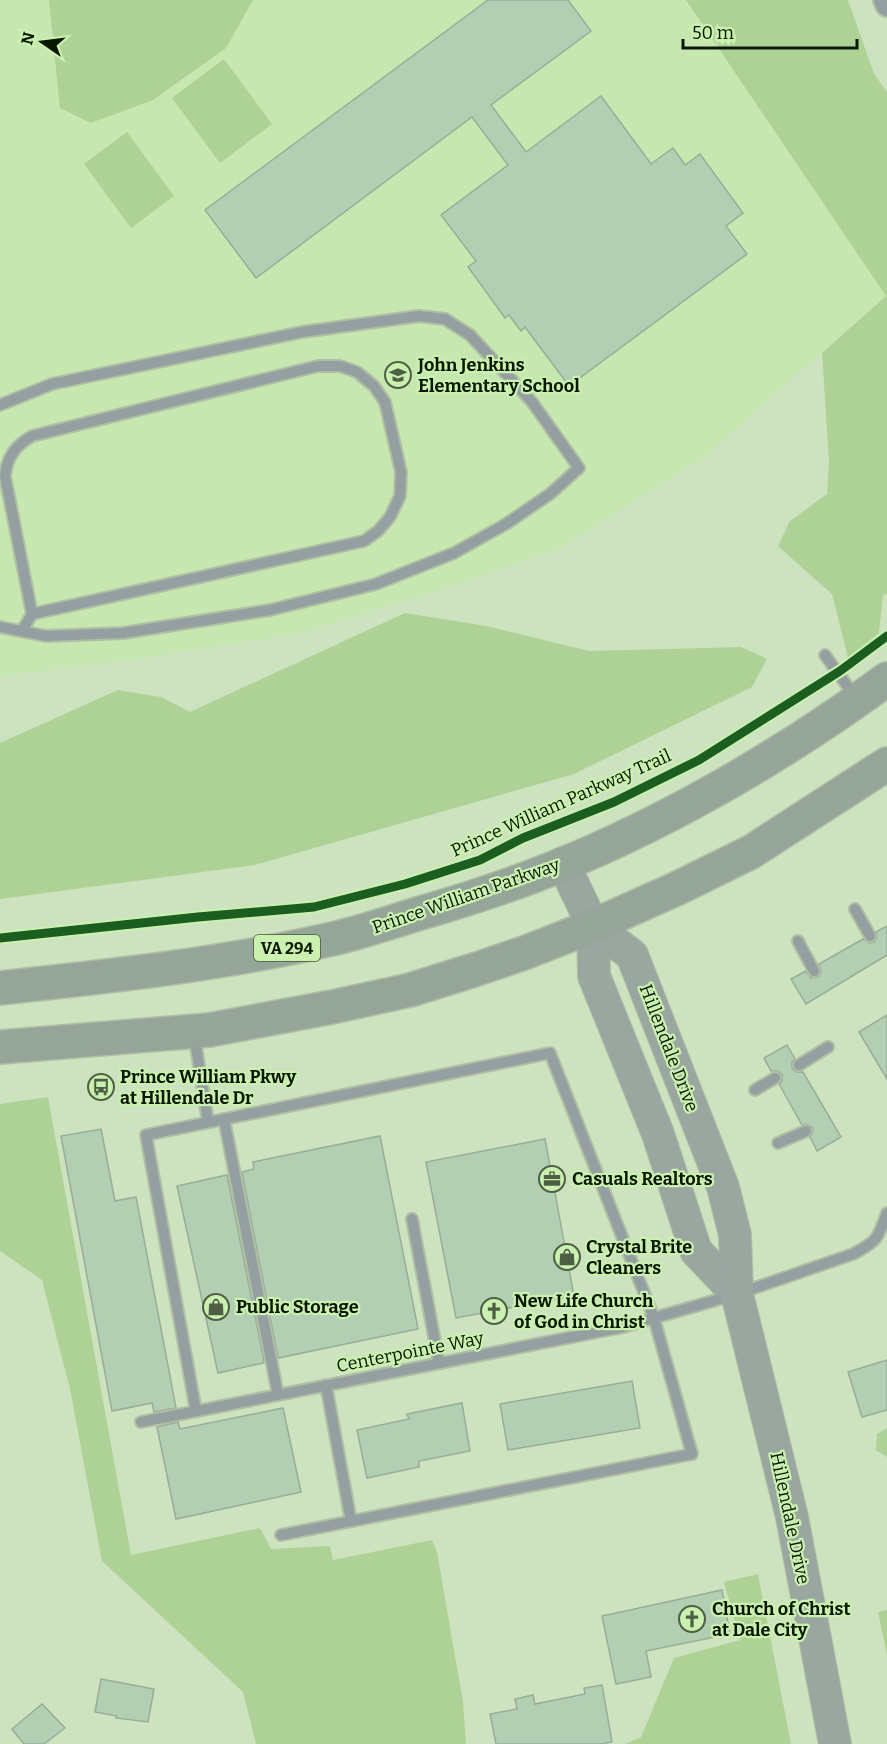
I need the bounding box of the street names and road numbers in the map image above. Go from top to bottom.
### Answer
street label: Prince William Parkway Trail [448,744,674,862]
street label: Prince William Parkway [369,853,563,938]
road number: VA 294 [254,935,320,961]
street label: Hillendale Drive [635,981,703,1115]
street label: Centerpointe Way [335,1327,486,1377]
street label: Hillendale Drive [765,1450,815,1586]

